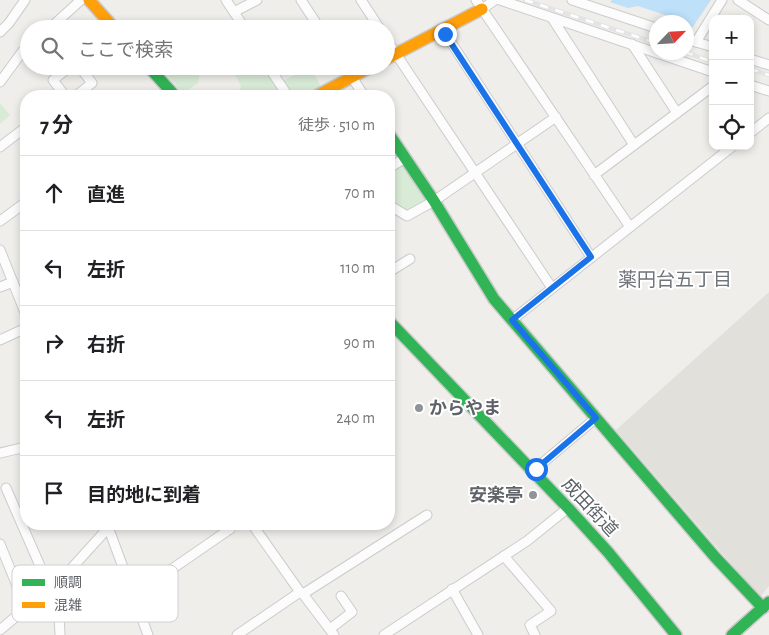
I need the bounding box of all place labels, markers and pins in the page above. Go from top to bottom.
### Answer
place label: からやま [429,399,501,418]
marker: からやま [413,402,425,414]
place label: 安楽亭 [469,485,523,505]
marker: 安楽亭 [527,489,539,501]

